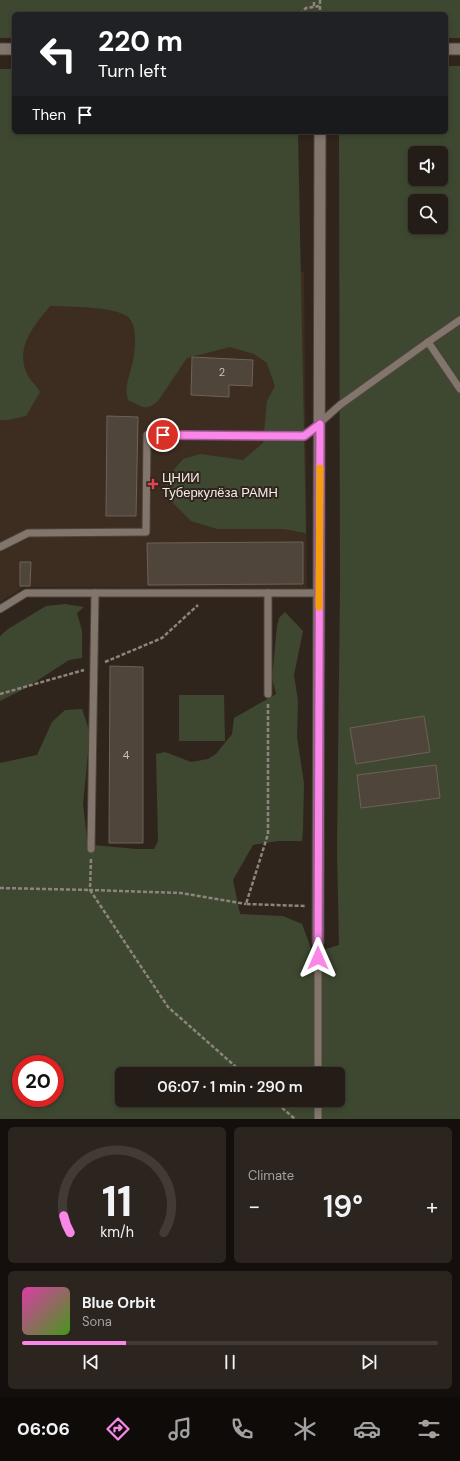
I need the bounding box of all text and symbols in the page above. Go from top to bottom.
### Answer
text: 220 m [98,23,183,60]
icon: left [32,28,84,80]
text: Turn left [98,59,167,83]
icon: arrive [74,104,96,126]
text: Then [32,105,66,125]
map controls [408,146,448,234]
button: sound [408,146,448,186]
button: search [408,194,448,234]
house number: 2 [219,365,225,379]
pin [146,418,180,452]
icon: arrive [152,424,174,446]
place label: ЦНИИ Туберкулёза РАМН [162,469,278,501]
marker: ЦНИИ Туберкулёза РАМН [147,478,159,490]
house number: 4 [123,748,130,762]
position arrow [297,937,339,979]
speed limit sign: 20 [12,1055,64,1107]
text: 06:07 · 1 min · 290 m [157,1077,303,1097]
text: Climate [248,1167,294,1184]
text: 11 [102,1175,132,1229]
text: 19° [323,1187,363,1226]
text: − [248,1192,260,1221]
text: + [426,1192,438,1221]
text: km/h [100,1223,134,1241]
text: Blue Orbit [82,1293,156,1313]
text: Sona [82,1313,112,1330]
icon: previous [80,1351,102,1373]
icon: pause [219,1351,241,1373]
icon: next [358,1351,380,1373]
icon: directions [104,1415,132,1443]
icon: music [166,1415,194,1443]
icon: phone [228,1415,256,1443]
icon: climate [291,1415,319,1443]
icon: car [353,1415,381,1443]
icon: filters [415,1415,443,1443]
text: 06:06 [17,1417,70,1441]

